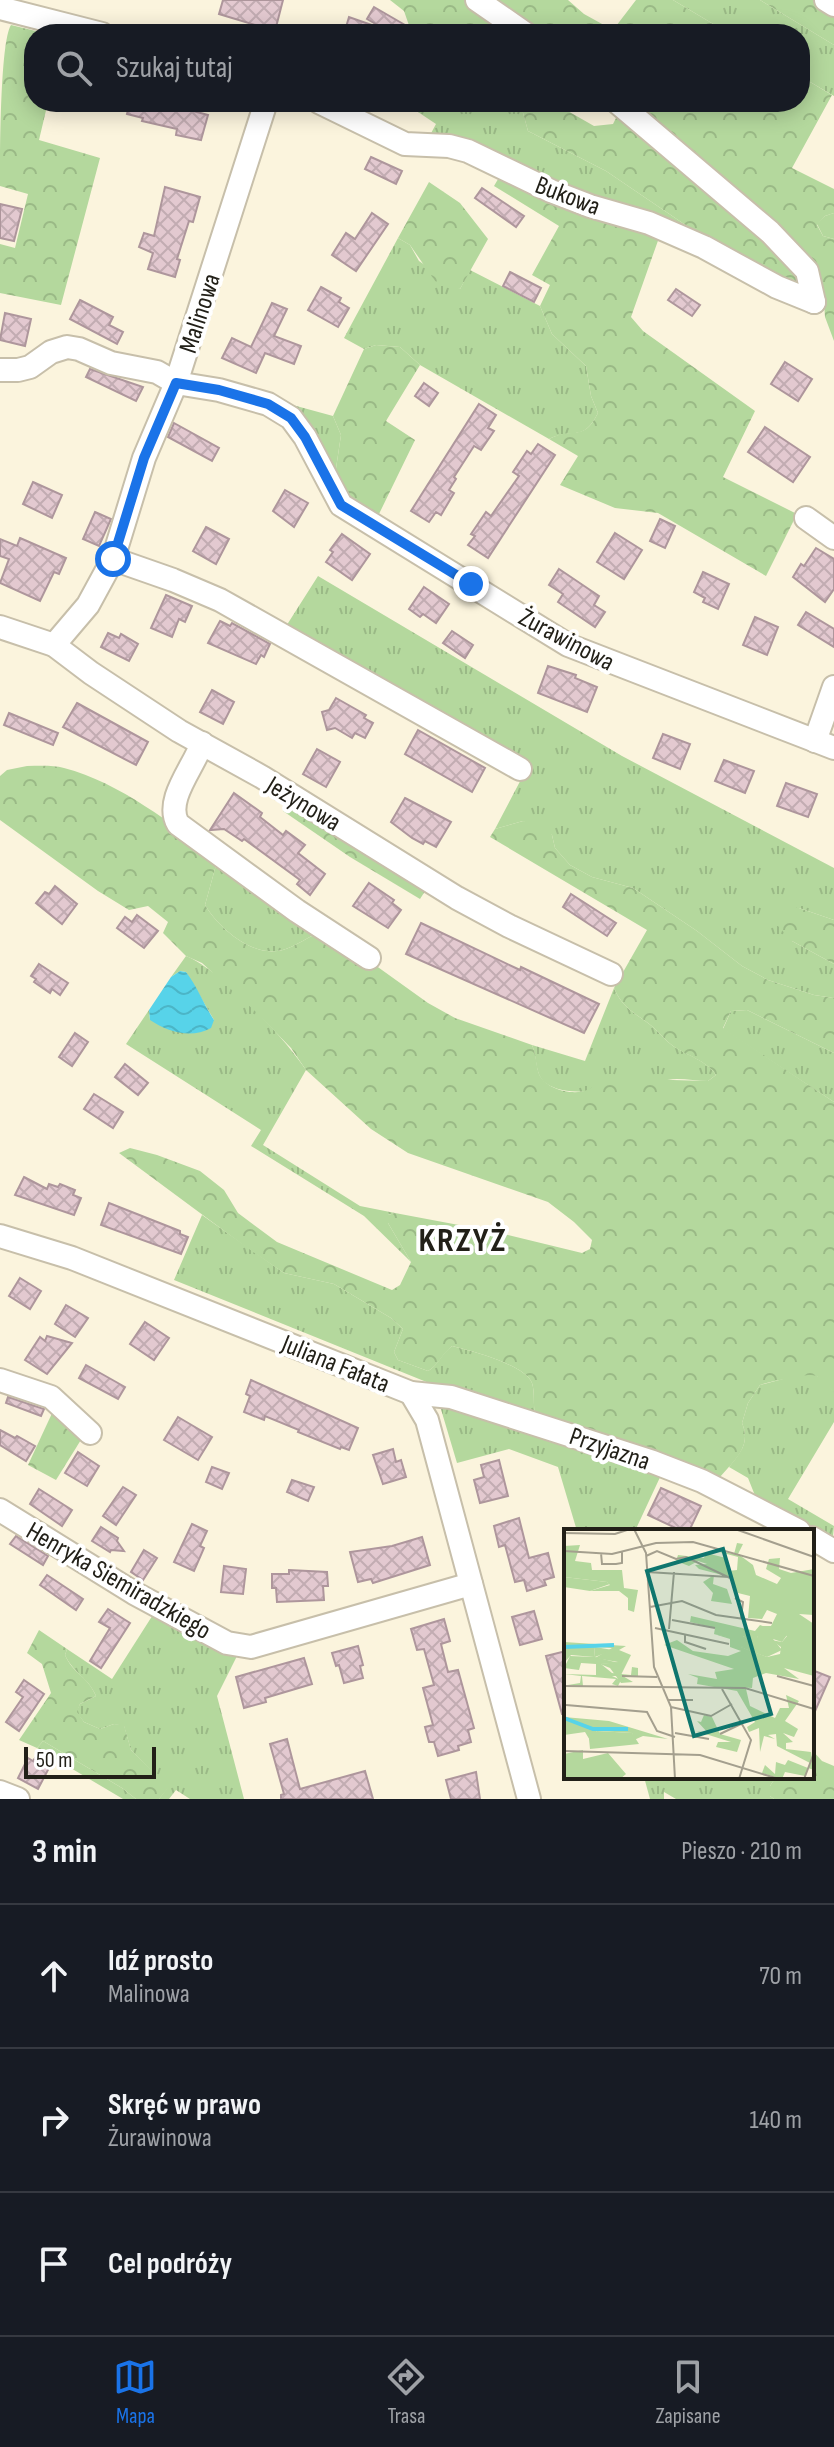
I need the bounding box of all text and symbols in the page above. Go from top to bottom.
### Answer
search box [24,24,810,112]
icon: search [52,46,96,90]
text: Szukaj tutaj [116,50,233,86]
street label: Bukowa [531,170,604,223]
street label: Malinowa [173,270,228,357]
route start [95,541,131,577]
route end [453,566,489,602]
street label: Żurawinowa [513,602,619,678]
street label: Jeżynowa [260,770,346,839]
district label: KRZYŻ [418,1220,508,1261]
street label: Juliana Fałata [276,1328,394,1400]
street label: Przyjazna [565,1421,654,1478]
street label: Henryka Siemiradzkiego [20,1516,216,1647]
inset map [564,1529,814,1779]
scale bar [24,1743,156,1779]
text: 50 m [36,1747,72,1774]
text: 3 min [32,1831,97,1872]
text: Pieszo · 210 m [681,1836,802,1867]
text: Idź prosto [108,1943,213,1979]
icon: ahead [32,1954,76,1998]
text: 70 m [759,1961,802,1992]
text: Malinowa [108,1979,190,2010]
text: Skręć w prawo [108,2087,261,2123]
icon: right [32,2098,76,2142]
text: 140 m [750,2105,802,2136]
text: Żurawinowa [108,2123,212,2154]
icon: arrive [32,2242,76,2286]
text: Cel podróży [108,2246,232,2282]
tab: Mapa [113,2355,157,2430]
tab: Trasa [384,2355,428,2430]
tab: Zapisane [655,2355,721,2430]

